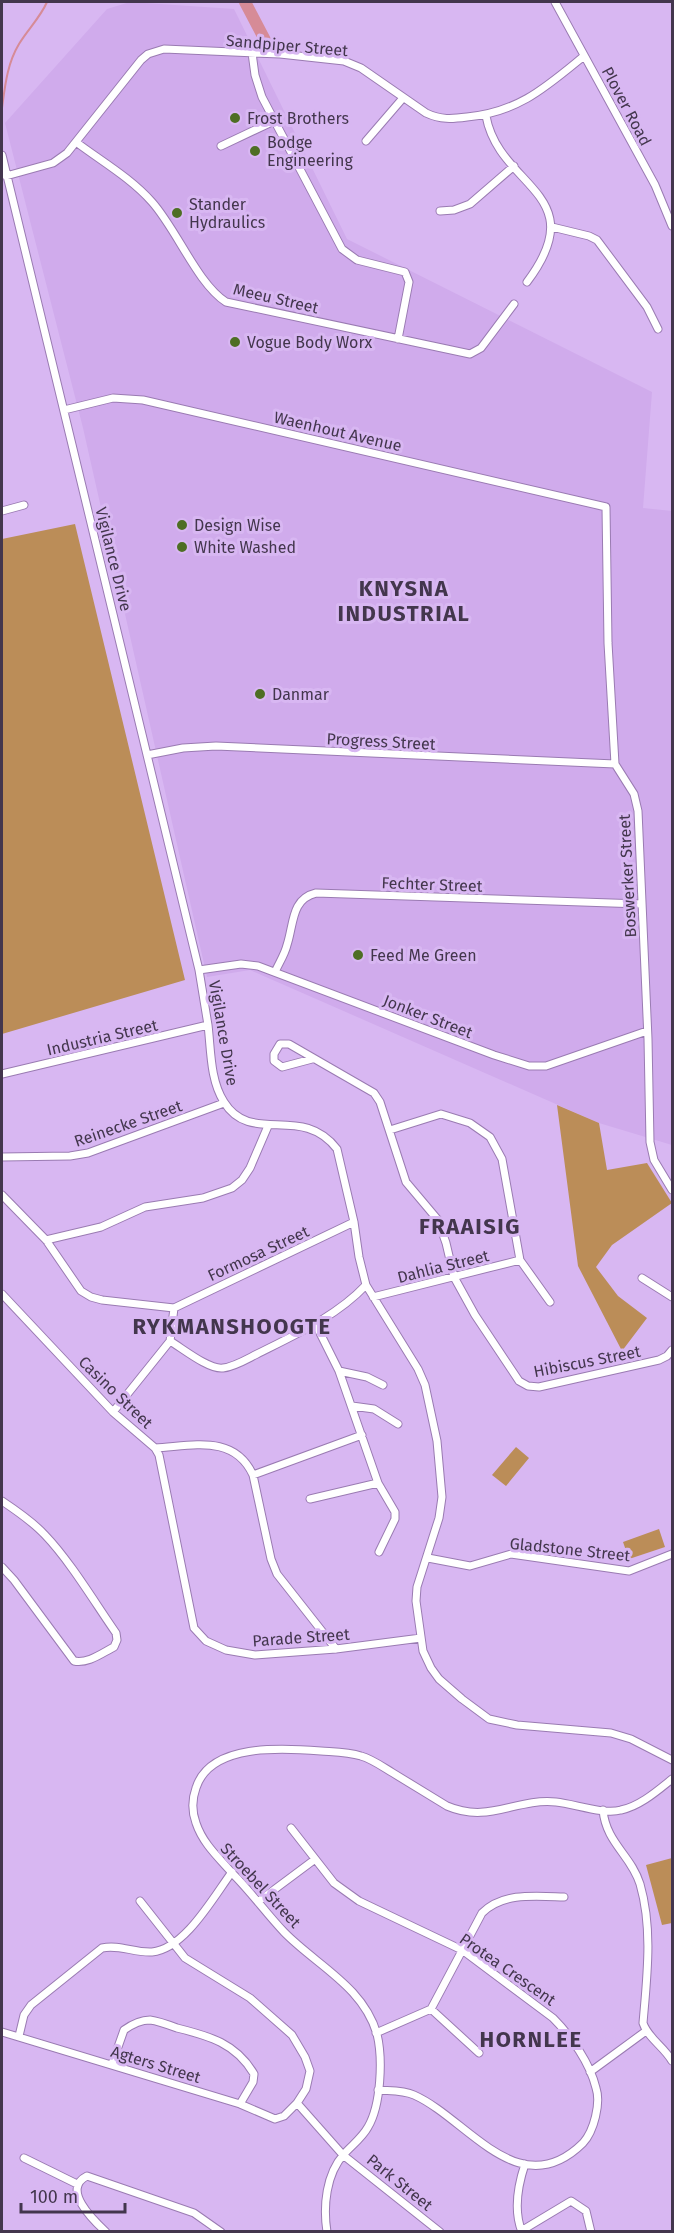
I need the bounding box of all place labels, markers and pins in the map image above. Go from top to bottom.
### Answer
place label: Frost Brothers [247,109,349,128]
marker: Frost Brothers [228,111,242,125]
place label: Bodge Engineering [267,133,353,170]
marker: Bodge Engineering [248,144,262,158]
place label: Stander Hydraulics [189,195,265,232]
marker: Stander Hydraulics [170,206,184,220]
place label: Vogue Body Worx [247,333,373,352]
marker: Vogue Body Worx [228,335,242,349]
place label: Design Wise [194,516,281,535]
marker: Design Wise [175,518,189,532]
place label: White Washed [194,538,296,557]
marker: White Washed [175,540,189,554]
place label: Danmar [272,685,330,704]
marker: Danmar [253,687,267,701]
place label: Feed Me Green [370,946,477,965]
marker: Feed Me Green [351,948,365,962]

